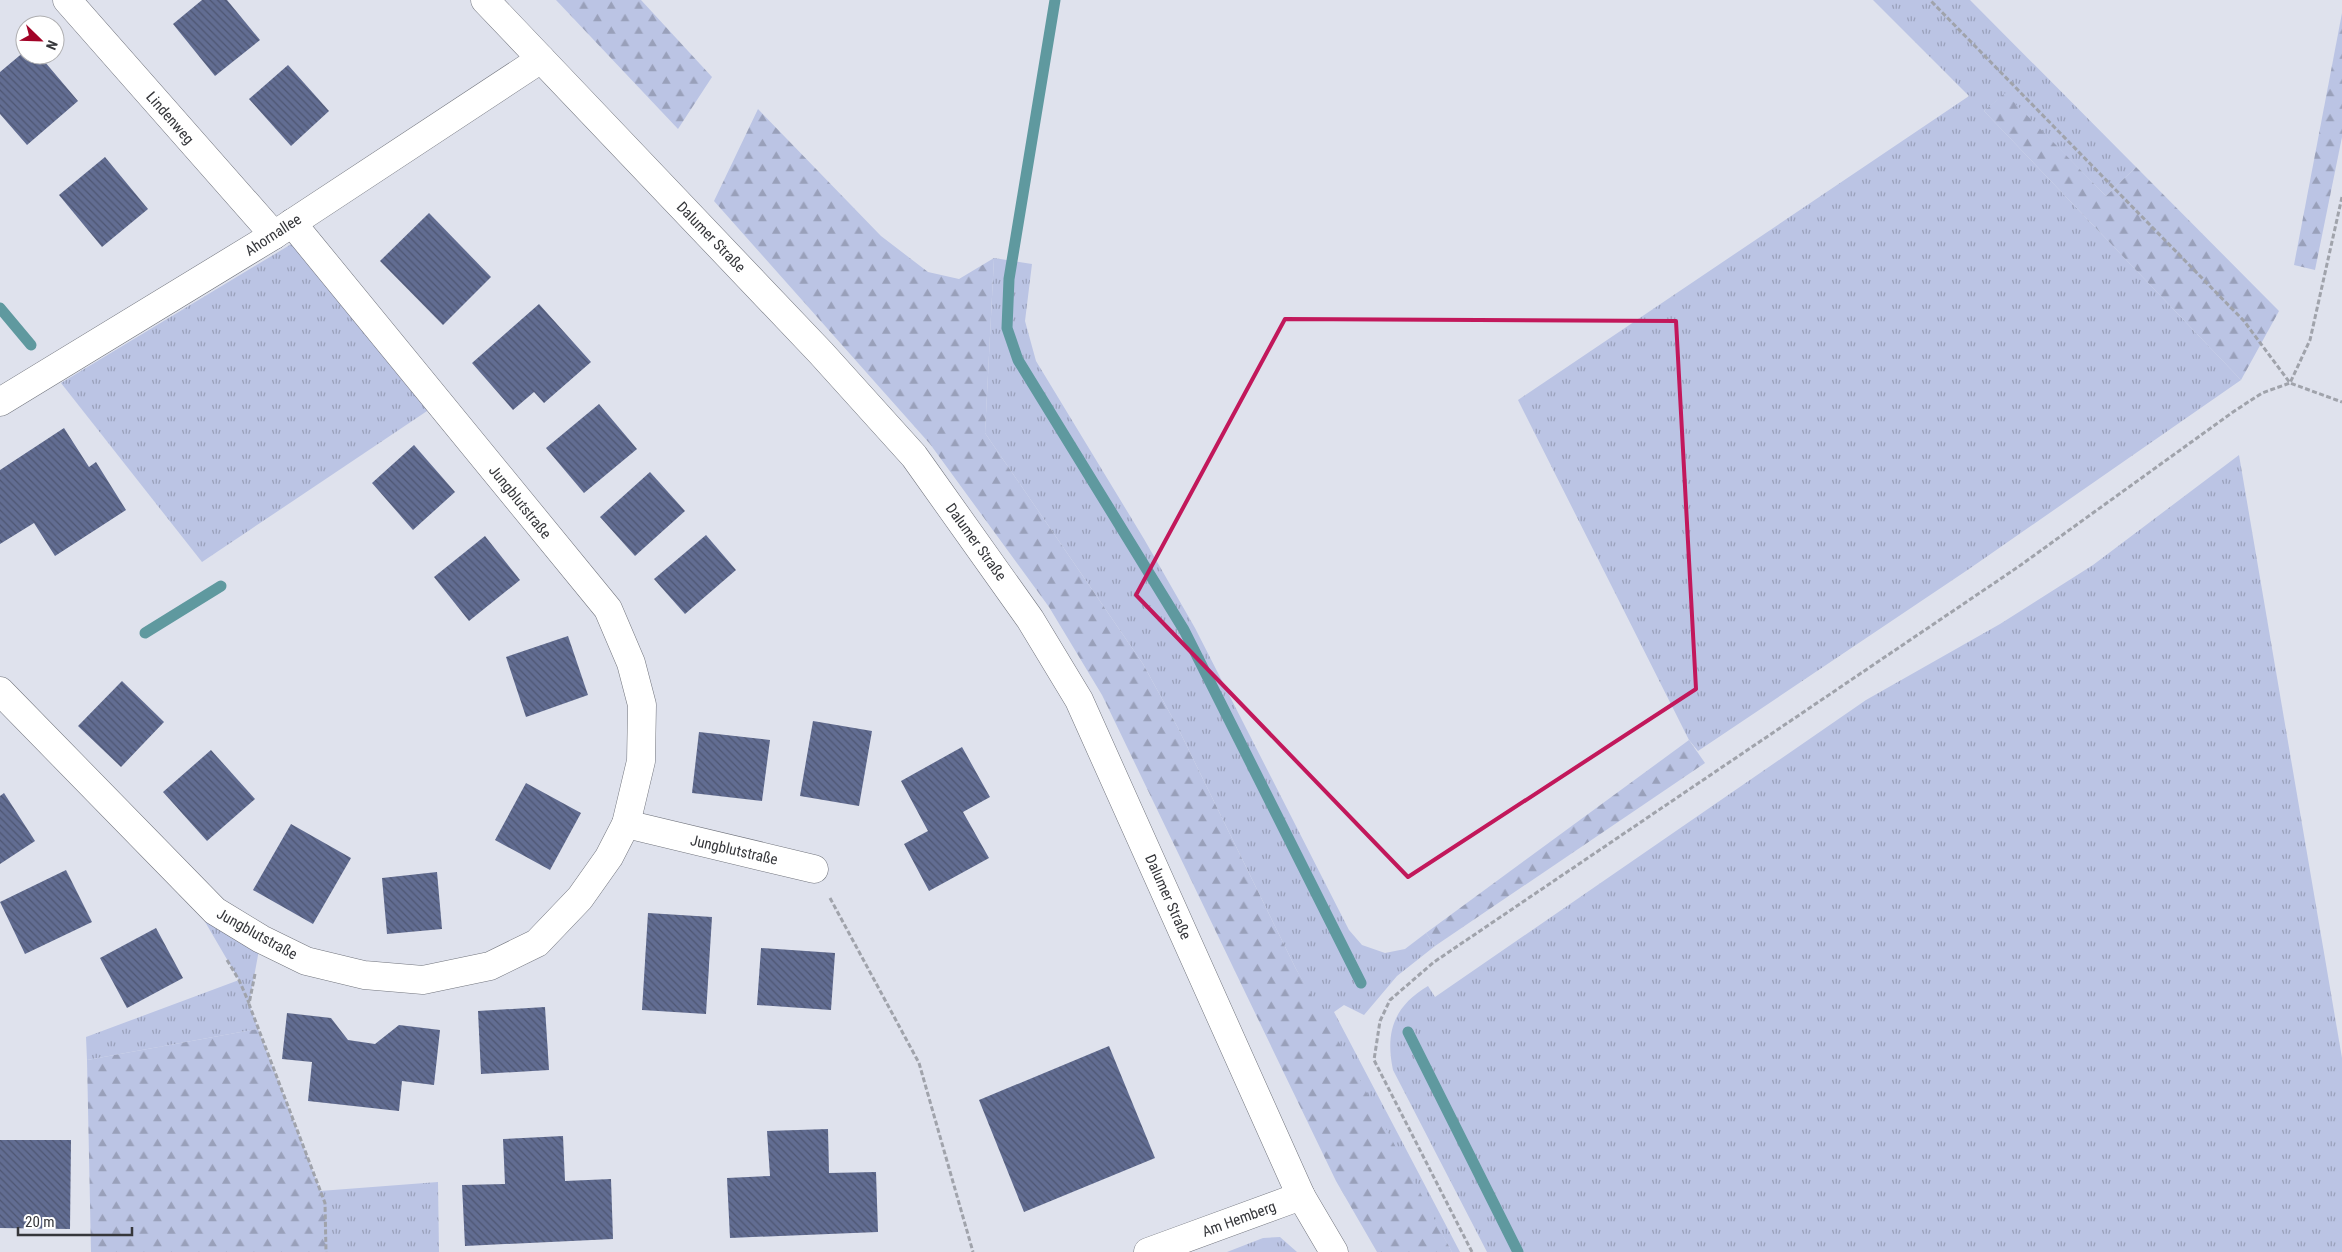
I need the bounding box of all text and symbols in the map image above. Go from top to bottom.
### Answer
north arrow [15,15,65,65]
text: N [43,38,61,52]
street label: Lindenweg [142,88,198,148]
street label: Dalumer Straße [673,198,749,276]
street label: Ahornallee [242,210,304,260]
street label: Jungblutstraße [485,462,555,542]
street label: Dalumer Straße [942,500,1010,584]
street label: Jungblutstraße [688,831,780,869]
street label: Dalumer Straße [1141,852,1195,942]
street label: Jungblutstraße [214,904,300,964]
street label: Am Hemberg [1200,1197,1278,1241]
scale bar [18,1204,131,1236]
text: 20 m [25,1213,55,1231]

